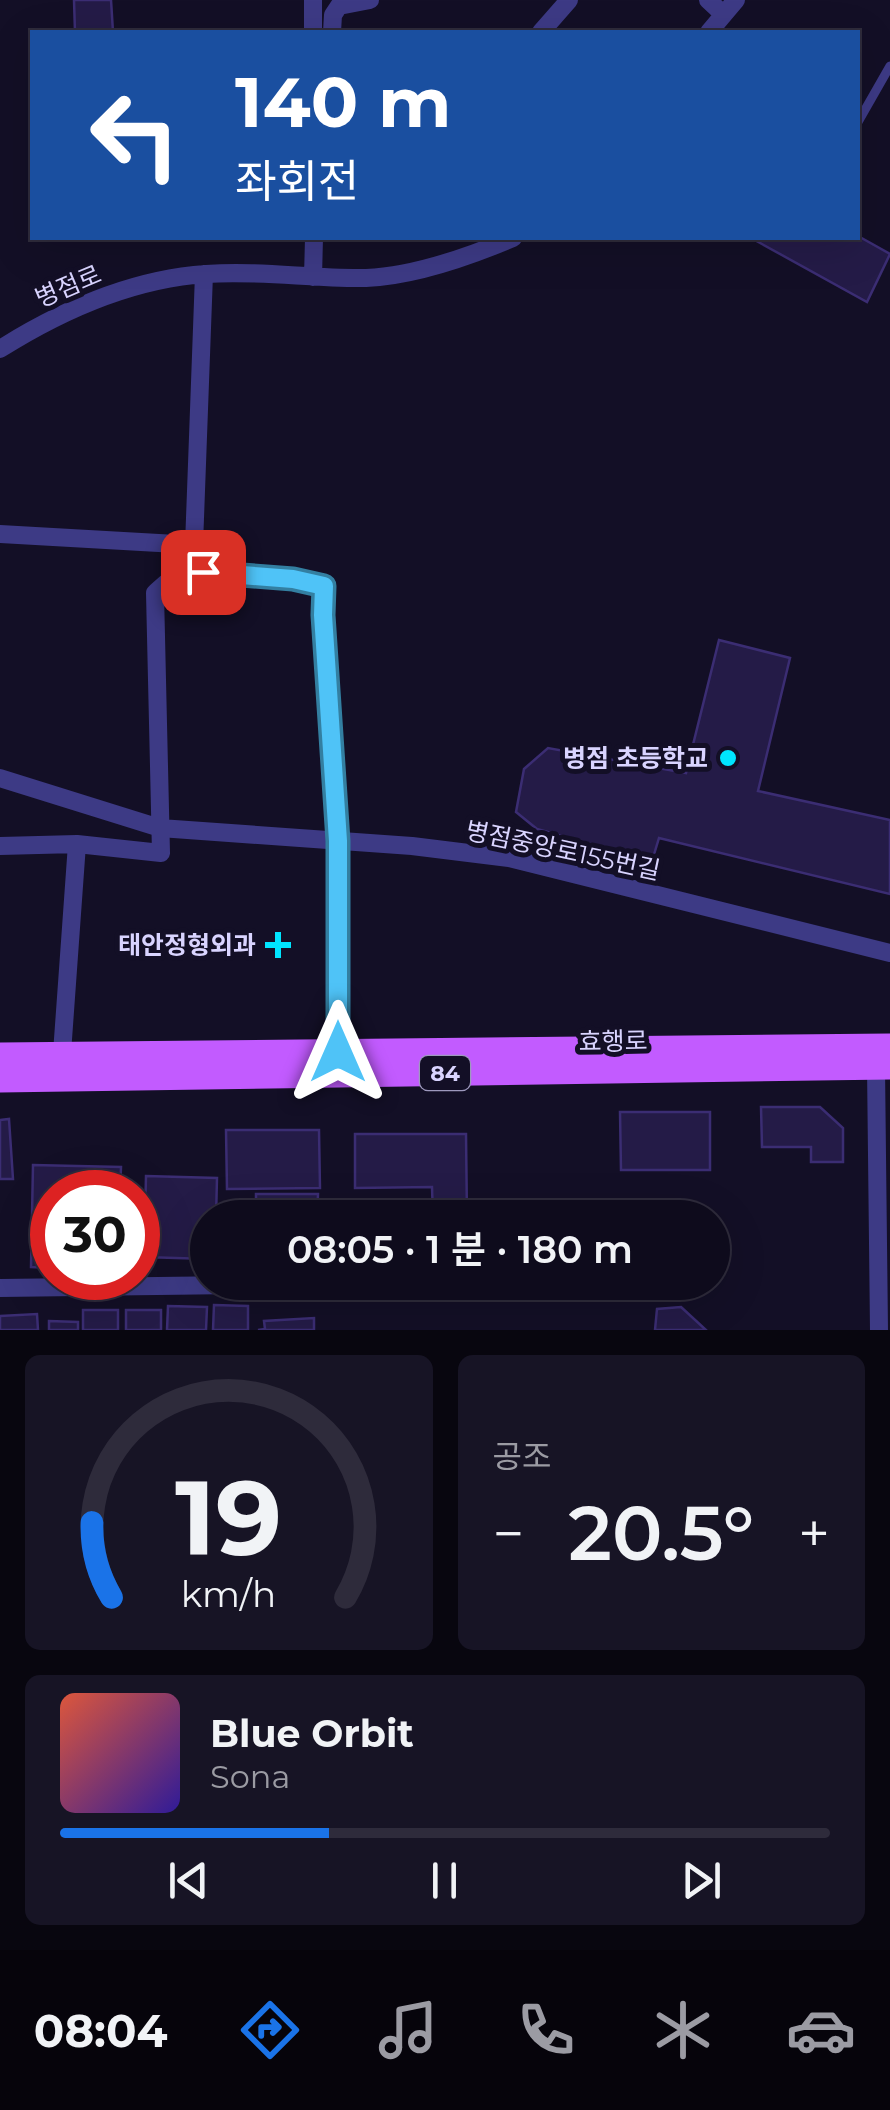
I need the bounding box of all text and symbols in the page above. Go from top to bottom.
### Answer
text: 140 m [235,59,451,145]
icon: left [70,70,200,200]
text: 좌회전 [235,153,359,208]
street label: 병점로 [30,259,106,313]
pin [161,530,246,615]
icon: arrive [176,545,231,600]
place label: 병점 초등학교 [563,743,708,773]
marker: 병점 초등학교 [717,747,739,769]
street label: 병점중앙로155번길 [463,815,663,885]
place label: 태안정형외과 [118,930,256,960]
marker: 태안정형외과 [265,932,291,958]
position arrow [286,1000,390,1104]
street label: 효행로 [578,1025,648,1057]
road number: 84 [420,1056,470,1090]
speed limit sign: 30 [30,1170,160,1300]
text: 08:05 · 1 분 · 180 m [287,1226,633,1273]
text: 공조 [493,1437,551,1476]
text: 19 [175,1454,282,1581]
text: 20.5° [568,1487,754,1579]
text: − [493,1500,524,1567]
text: + [798,1500,830,1567]
text: km/h [181,1572,276,1616]
text: Blue Orbit [210,1710,414,1757]
text: Sona [210,1757,290,1796]
icon: previous [161,1853,216,1908]
icon: pause [417,1853,472,1908]
icon: next [674,1853,729,1908]
icon: directions [235,1995,305,2065]
icon: music [373,1995,443,2065]
icon: phone [511,1995,581,2065]
icon: climate [648,1995,718,2065]
icon: car [786,1995,856,2065]
text: 08:04 [34,2003,167,2058]

